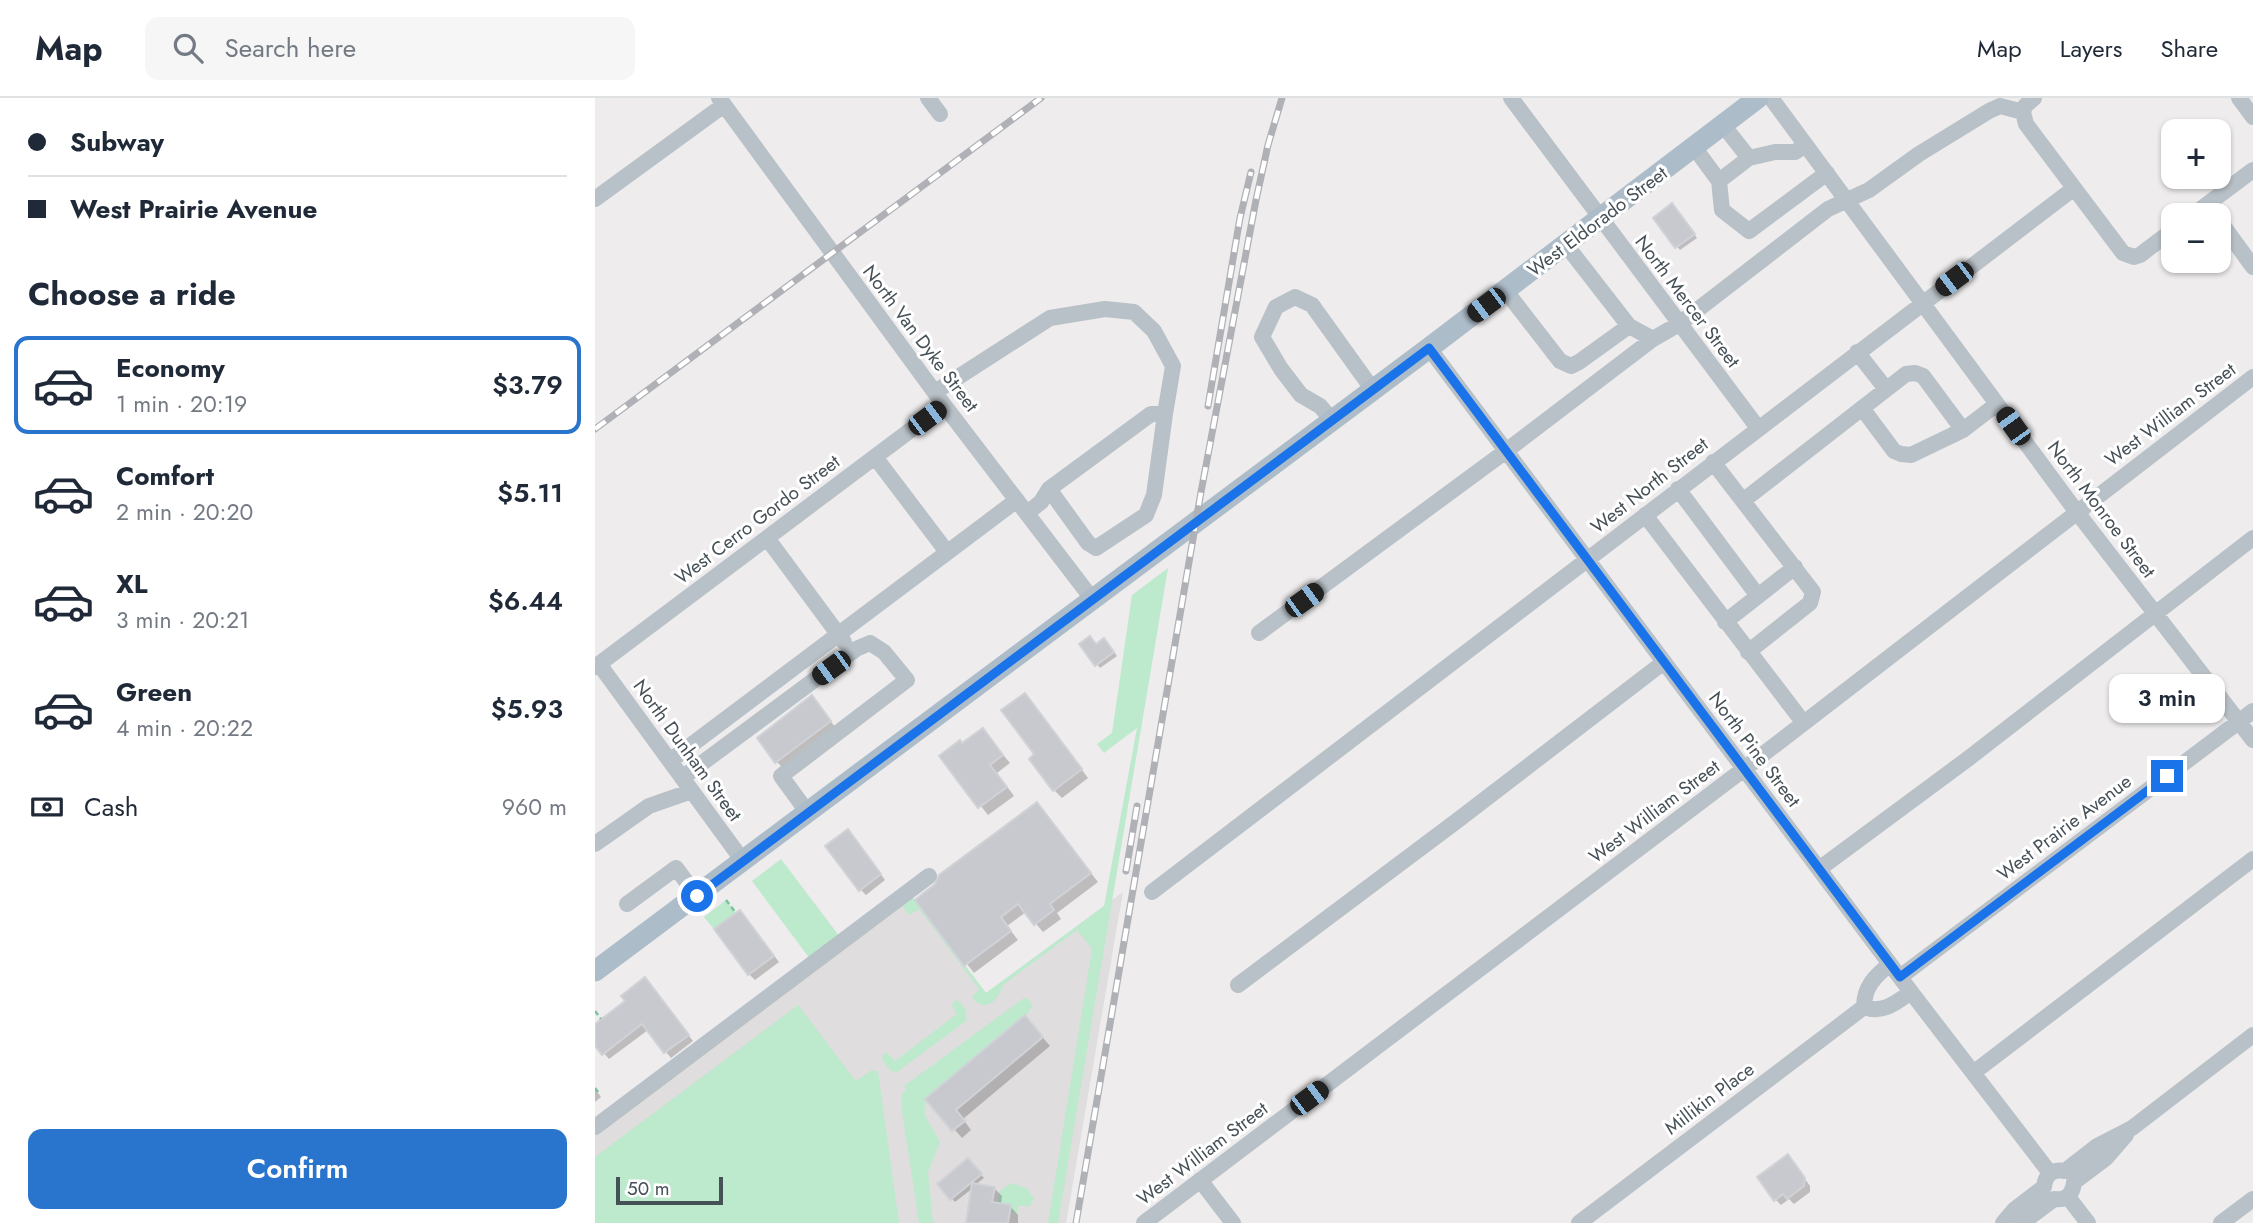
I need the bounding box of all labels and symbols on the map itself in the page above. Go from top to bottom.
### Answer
street label: West Eldorado Street [1522,160,1673,283]
street label: North Mercer Street [1629,229,1747,374]
car [1931,258,1978,300]
street label: North Van Dyke Street [856,259,985,418]
car [1463,284,1510,326]
street label: West William Street [2099,356,2242,473]
car [904,397,951,439]
car [1993,403,2034,449]
street label: West North Street [1585,431,1714,540]
street label: North Monroe Street [2041,435,2162,584]
street label: West Cerro Gordo Street [669,448,846,591]
car [1281,579,1328,621]
car [808,647,855,689]
street label: North Dunham Street [627,674,749,827]
callout: 3 min [2109,674,2225,724]
street label: North Pine Street [1702,686,1807,813]
street label: West William Street [1583,753,1726,870]
route end [2151,760,2183,792]
street label: West Prairie Avenue [1992,768,2137,887]
route start [681,880,713,912]
street label: Millikin Place [1659,1056,1760,1141]
car [1286,1077,1333,1119]
street label: West William Street [1131,1095,1274,1212]
scale bar [616,1174,723,1206]

